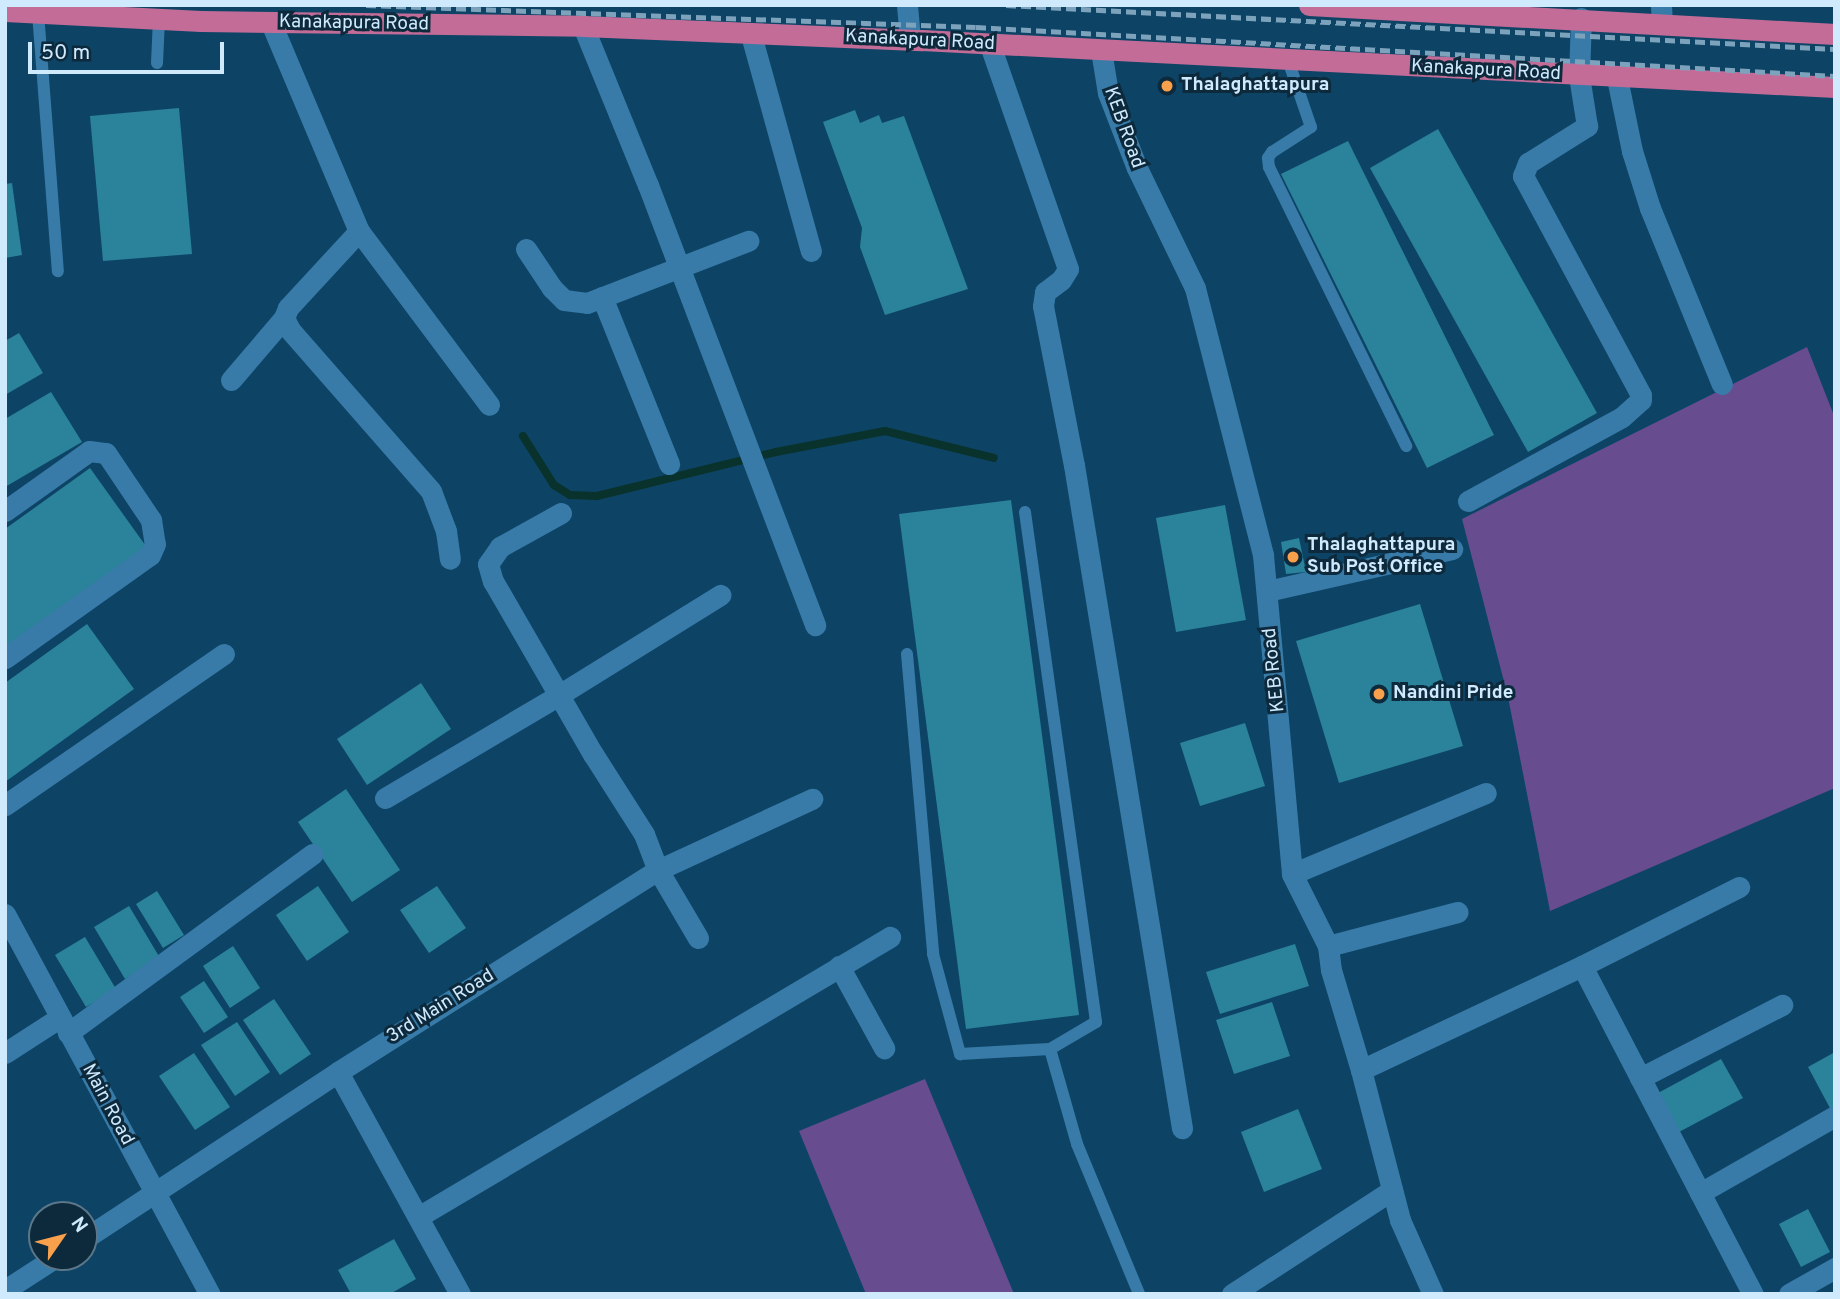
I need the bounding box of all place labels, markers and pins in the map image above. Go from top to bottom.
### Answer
place label: Thalaghattapura [1181,75,1329,97]
marker: Thalaghattapura [1159,78,1175,94]
place label: Thalaghattapura Sub Post Office [1307,535,1455,579]
marker: Thalaghattapura Sub Post Office [1285,549,1301,565]
place label: Nandini Pride [1393,683,1513,705]
marker: Nandini Pride [1371,686,1387,702]

